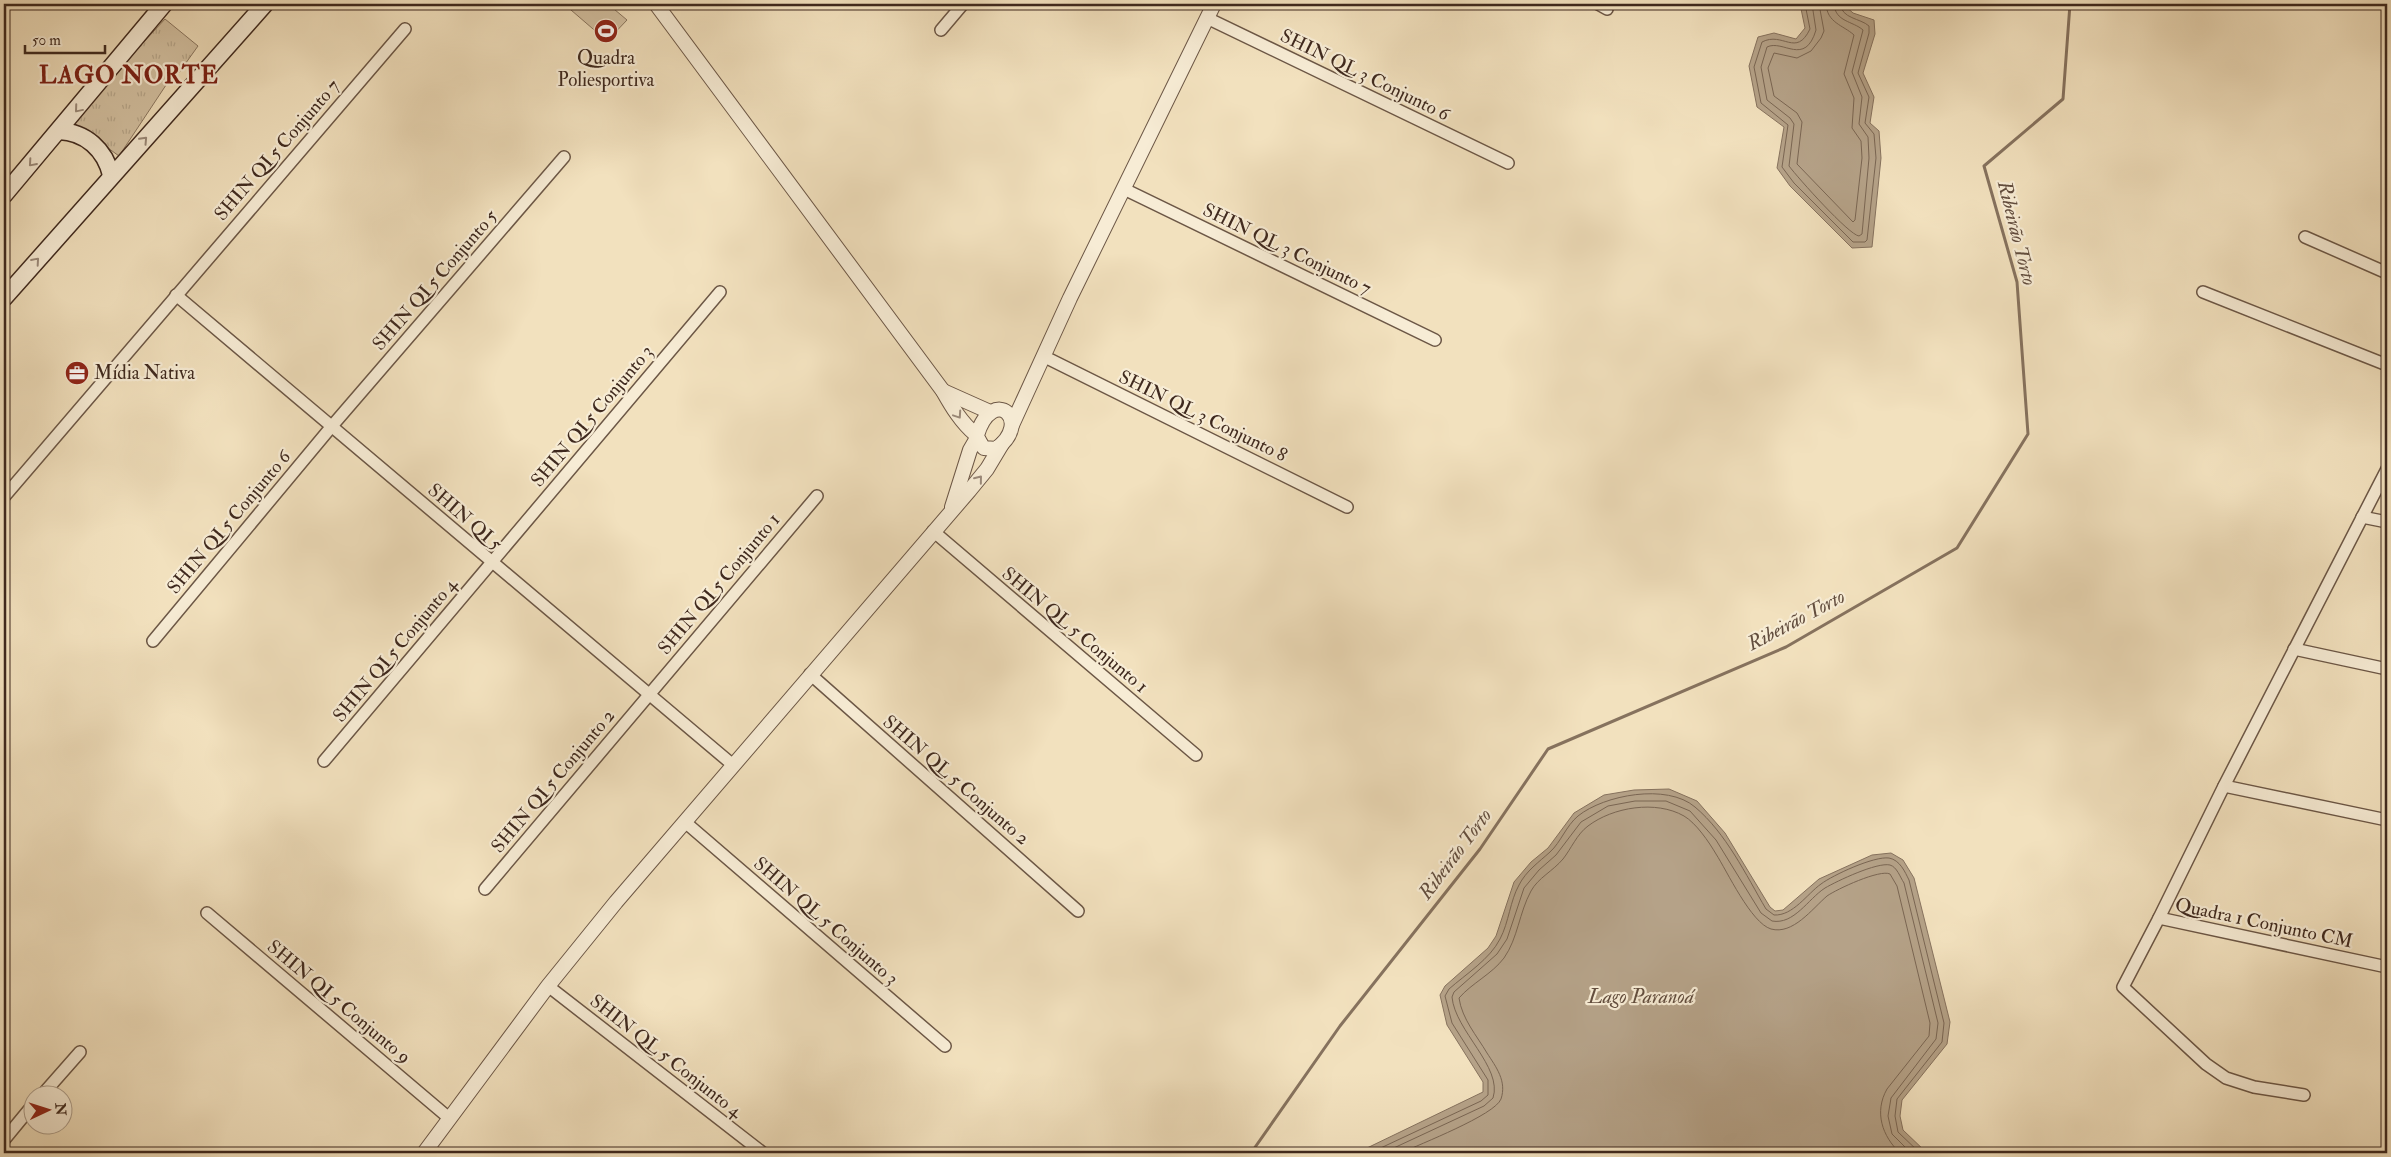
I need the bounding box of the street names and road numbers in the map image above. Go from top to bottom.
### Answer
street label: SHIN QL 3 Conjunto 6 [1276,24,1455,127]
street label: SHIN QI 5 Conjunto 7 [209,74,345,226]
street label: SHIN QL 3 Conjunto 7 [1199,198,1375,300]
street label: SHIN QI 5 Conjunto 5 [367,204,503,355]
street label: SHIN QI 5 Conjunto 3 [526,340,658,492]
street label: SHIN QL 3 Conjunto 8 [1115,365,1291,467]
street label: SHIN QI 5 Conjunto 6 [162,444,297,599]
street label: SHIN QI 5 [423,478,508,556]
street label: SHIN QI 5 Conjunto 1 [653,508,785,660]
street label: SHIN QL 5 Conjunto 1 [997,562,1153,698]
street label: SHIN QI 5 Conjunto 4 [328,572,463,727]
street label: SHIN QI 5 Conjunto 2 [486,704,620,858]
street label: SHIN QL 5 Conjunto 2 [878,710,1034,850]
street label: SHIN QL 5 Conjunto 3 [749,852,903,990]
street label: Quadra 1 Conjunto CM [2173,892,2355,954]
street label: SHIN QI 5 Conjunto 9 [262,935,416,1069]
street label: SHIN QL 5 Conjunto 4 [585,989,748,1123]

